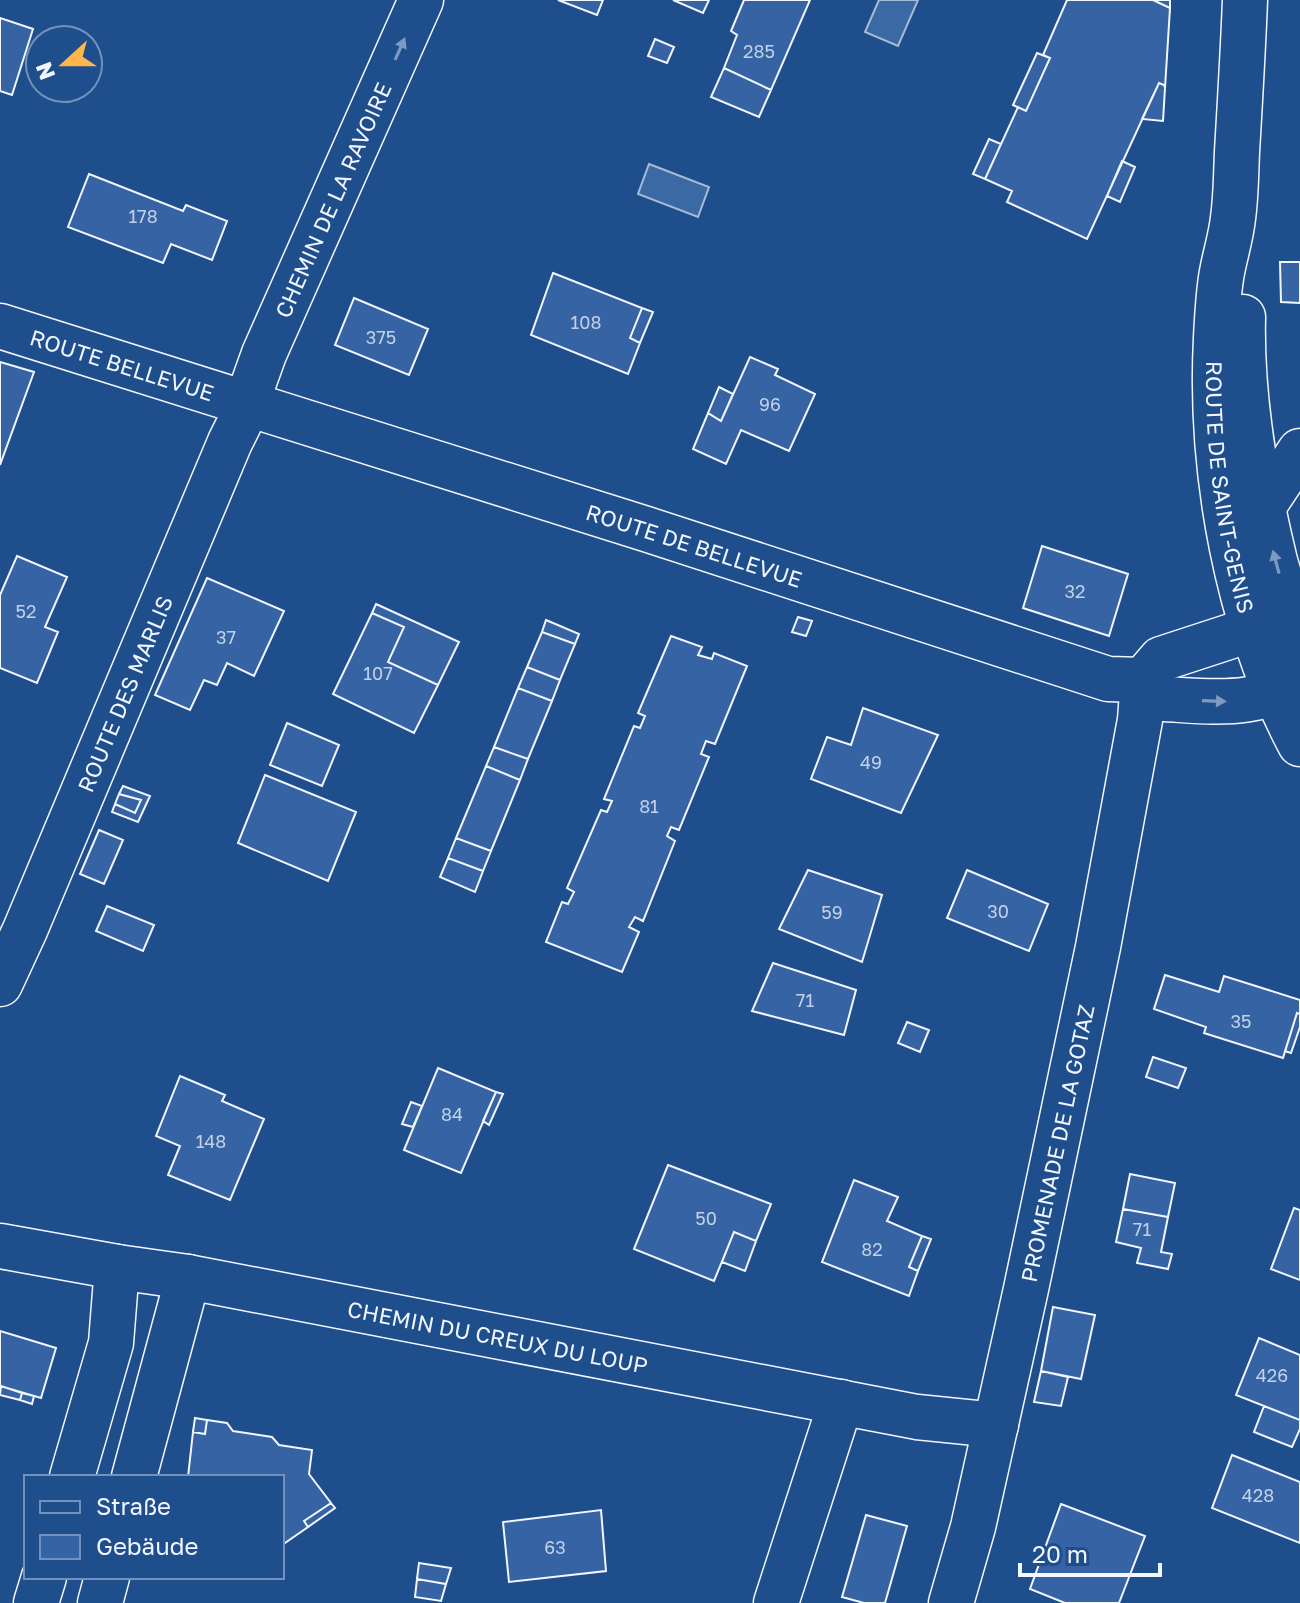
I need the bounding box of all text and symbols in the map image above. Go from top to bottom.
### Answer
north arrow [24,24,104,104]
one-way arrow [393,37,406,60]
house number: 285 [743,40,775,62]
text: N [29,59,60,84]
street label: CHEMIN DE LA RAVOIRE [268,78,396,322]
house number: 178 [128,205,158,227]
house number: 108 [571,311,601,333]
street label: ROUTE BELLEVUE [27,323,217,406]
house number: 375 [366,326,396,348]
street label: ROUTE DE SAINT-GENIS [1201,361,1261,616]
house number: 96 [759,393,781,415]
street label: ROUTE DE BELLEVUE [583,498,806,592]
one-way arrow [1270,550,1282,575]
house number: 32 [1065,580,1085,602]
street label: ROUTE DES MARLIS [71,591,178,796]
house number: 52 [16,600,36,622]
house number: 37 [216,626,236,648]
house number: 107 [363,662,393,684]
one-way arrow [1201,695,1227,707]
house number: 49 [860,751,882,773]
house number: 81 [639,795,659,817]
house number: 30 [987,900,1009,922]
house number: 59 [821,901,843,923]
house number: 71 [796,989,814,1011]
street label: PROMENADE DE LA GOTAZ [1014,1002,1099,1284]
house number: 35 [1231,1010,1251,1032]
house number: 84 [441,1103,463,1125]
house number: 148 [196,1130,226,1152]
house number: 50 [695,1207,717,1229]
house number: 71 [1133,1218,1151,1240]
house number: 82 [861,1238,883,1260]
street label: CHEMIN DU CREUX DU LOUP [345,1294,650,1379]
house number: 426 [1256,1364,1288,1386]
legend [24,1475,284,1579]
house number: 428 [1242,1484,1274,1506]
text: Straße [96,1491,171,1520]
scale bar [1020,1527,1160,1577]
text: Gebäude [96,1531,198,1560]
house number: 63 [544,1536,566,1558]
text: 20 m [1032,1539,1088,1568]

